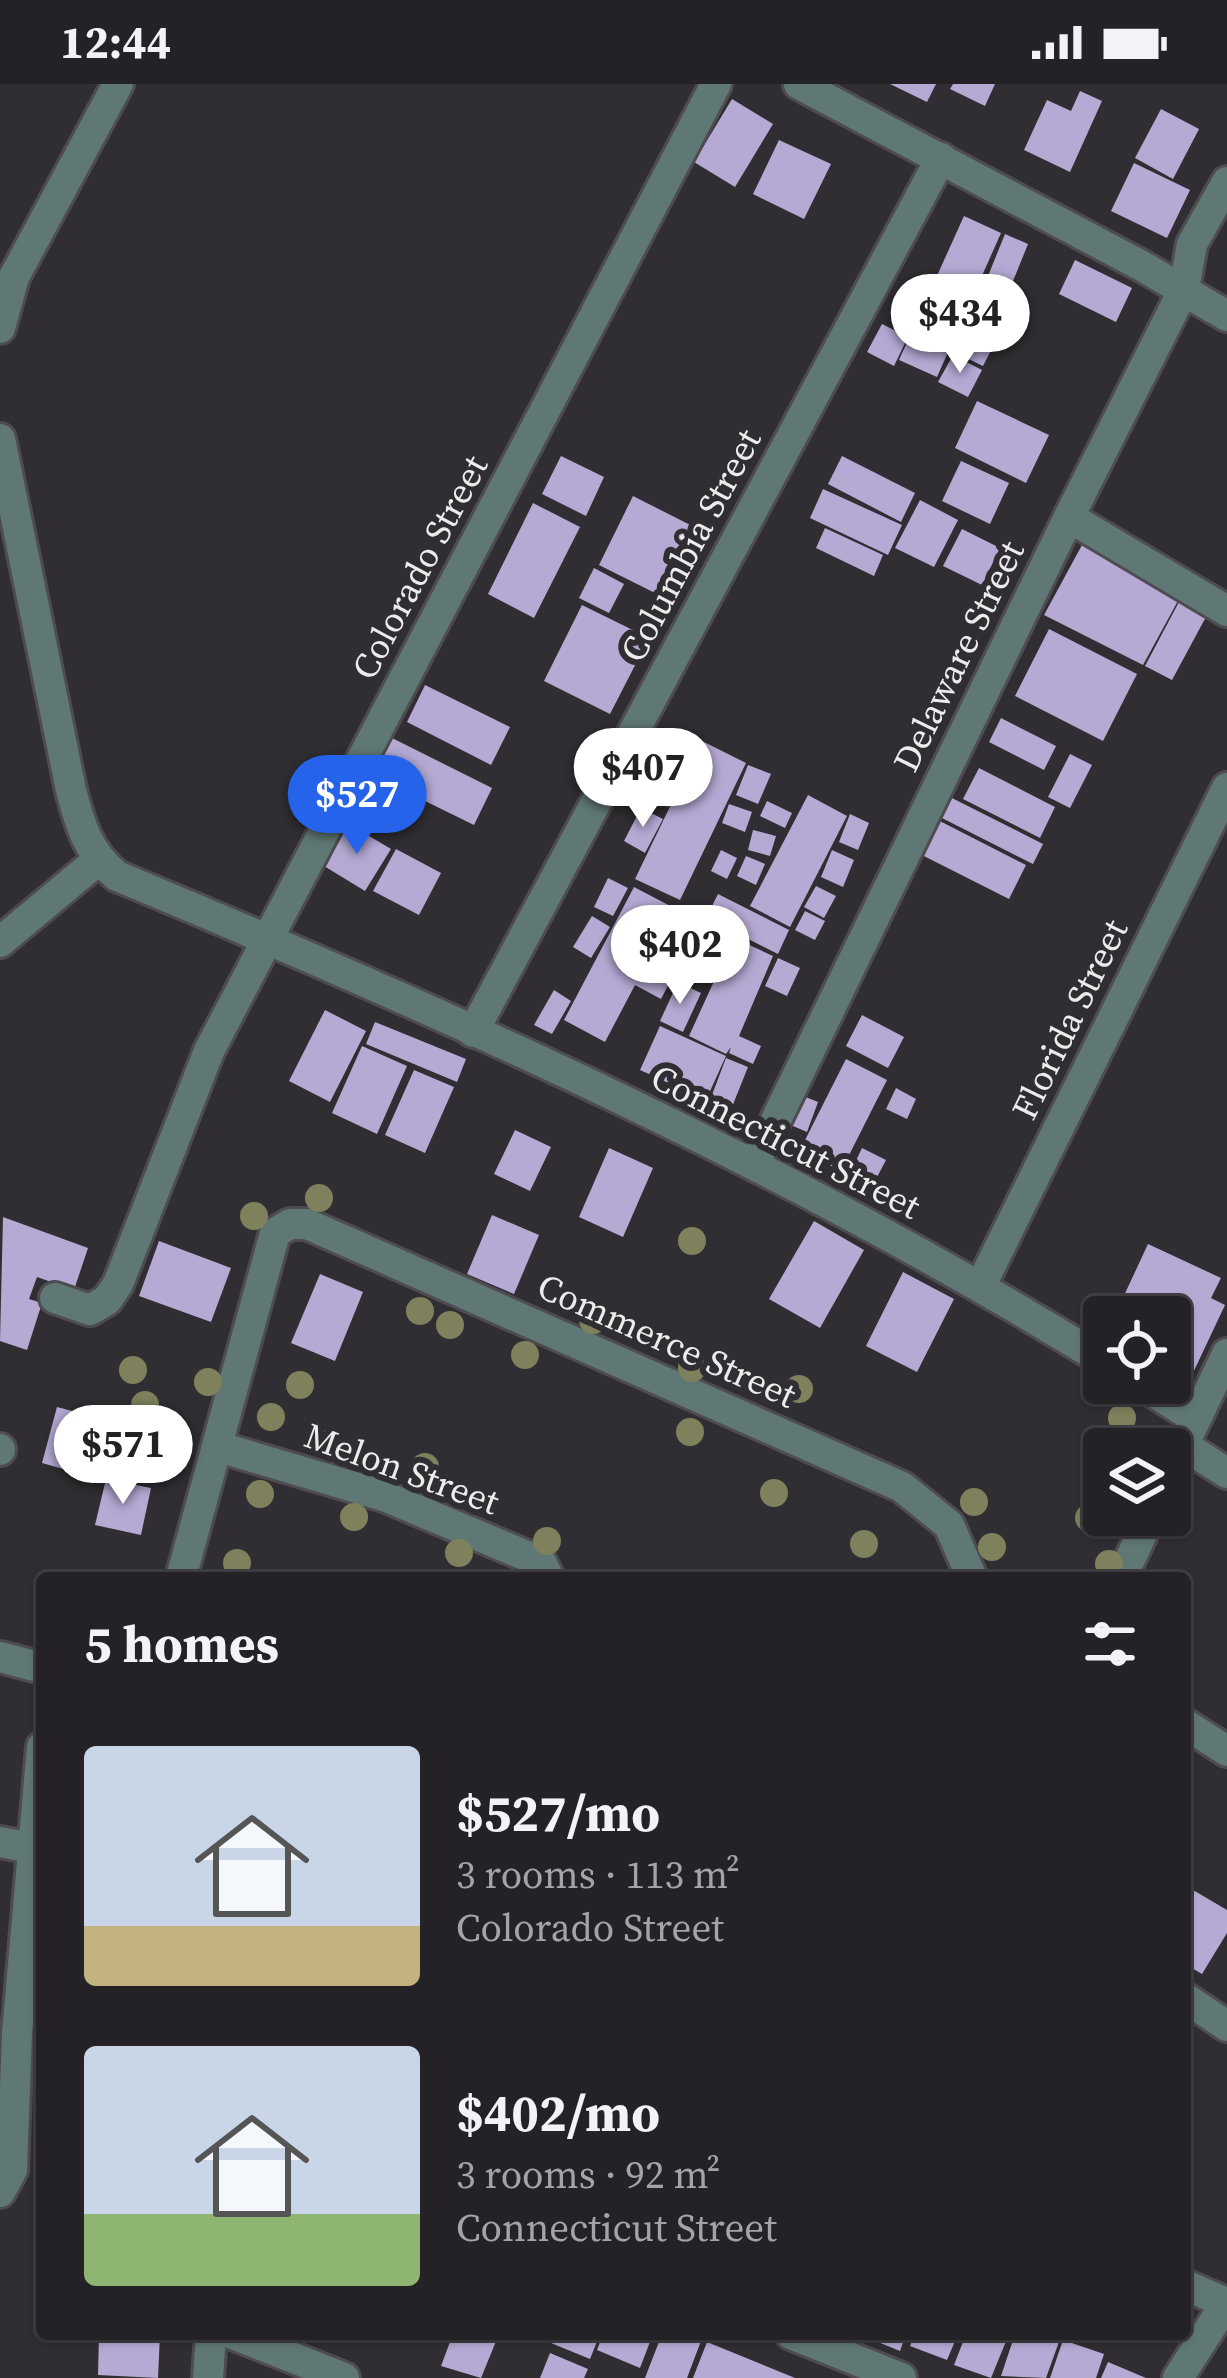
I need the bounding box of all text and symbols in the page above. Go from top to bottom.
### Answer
text: 12:44 [60,11,171,73]
pin: $434 [889,274,1031,376]
text: $434 [918,286,1002,339]
street label: Columbia Street [608,420,773,670]
street label: Colorado Street [340,446,499,688]
street label: Delaware Street [881,532,1036,780]
pin: $407 [572,728,714,830]
text: $407 [601,740,685,793]
pin: $527 [286,755,428,857]
text: $527 [315,767,399,820]
pin: $402 [609,905,751,1007]
street label: Florida Street [1000,911,1139,1128]
text: $402 [638,917,722,970]
street label: Connecticut Street [643,1052,929,1231]
street label: Commerce Street [530,1262,804,1419]
map controls [1083,1296,1191,1536]
button: locate [1083,1296,1191,1404]
pin: $571 [52,1405,194,1507]
street label: Melon Street [298,1411,506,1526]
text: $571 [81,1417,165,1470]
button: layers [1083,1428,1191,1536]
text: 5 homes [84,1609,279,1679]
icon: filters [1077,1611,1143,1677]
text: $527/mo [456,1778,660,1848]
icon: home [180,1794,324,1938]
text: 3 rooms · 113 m² [456,1848,740,1901]
text: Colorado Street [456,1901,724,1954]
text: $402/mo [456,2078,660,2148]
icon: home [180,2094,324,2238]
text: 3 rooms · 92 m² [456,2148,720,2201]
text: Connecticut Street [456,2201,777,2254]

